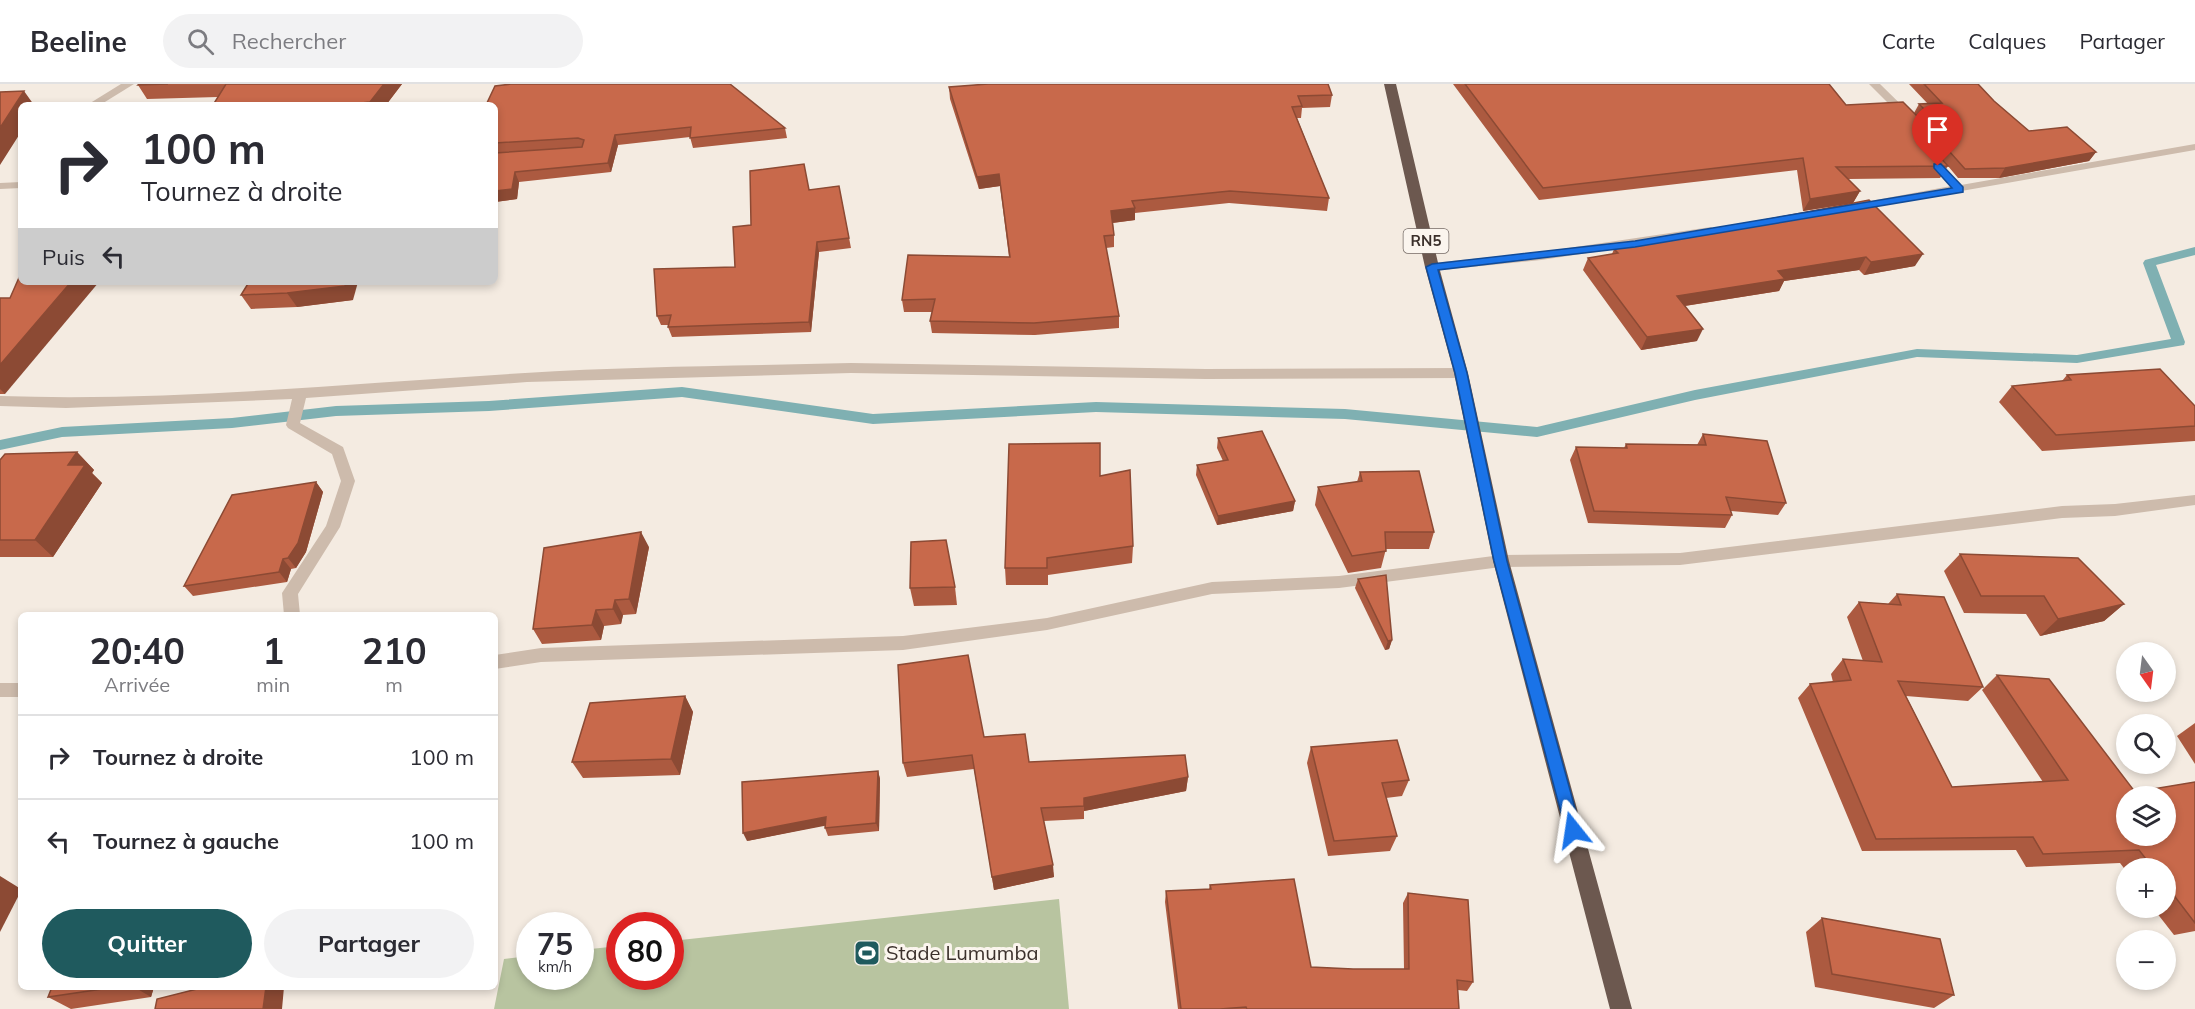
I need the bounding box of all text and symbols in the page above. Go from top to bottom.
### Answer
search box [163,14,583,68]
text: Beeline [30,24,127,59]
icon: search [184,25,217,58]
text: Rechercher [232,27,346,55]
text: Carte [1882,28,1935,54]
text: Calques [1968,28,2046,54]
text: Partager [2079,28,2165,54]
pin [1912,104,1963,166]
icon: arrive [1921,113,1954,146]
text: 100 m [141,122,266,175]
icon: right [42,126,120,204]
text: Tournez à droite [141,174,342,208]
road number: RN5 [1404,229,1448,253]
icon: left [97,240,130,273]
text: Puis [42,243,85,271]
text: 20:40 [89,628,185,673]
text: 1 [262,628,284,673]
text: 210 [362,628,427,673]
north arrow [2116,642,2176,702]
map controls [2116,642,2176,990]
text: Arrivée [104,672,170,697]
text: min [256,672,290,697]
text: m [385,672,403,697]
button: search [2116,714,2176,774]
icon: right [42,741,75,774]
text: Tournez à droite [93,743,263,771]
text: 100 m [409,743,474,771]
button: layers [2116,786,2176,846]
position arrow [1541,798,1605,862]
icon: left [42,825,75,858]
text: Tournez à gauche [93,827,279,855]
text: 100 m [409,827,474,855]
button: + [2116,858,2176,918]
button: Quitter [42,909,252,978]
button: Partager [264,909,474,978]
speed limit sign: 80 [606,912,684,990]
text: 75 [537,925,573,963]
button: − [2116,930,2176,990]
sports icon: Stade Lumumba [852,938,882,968]
place label: Stade Lumumba [886,940,1038,965]
text: km/h [538,957,572,976]

